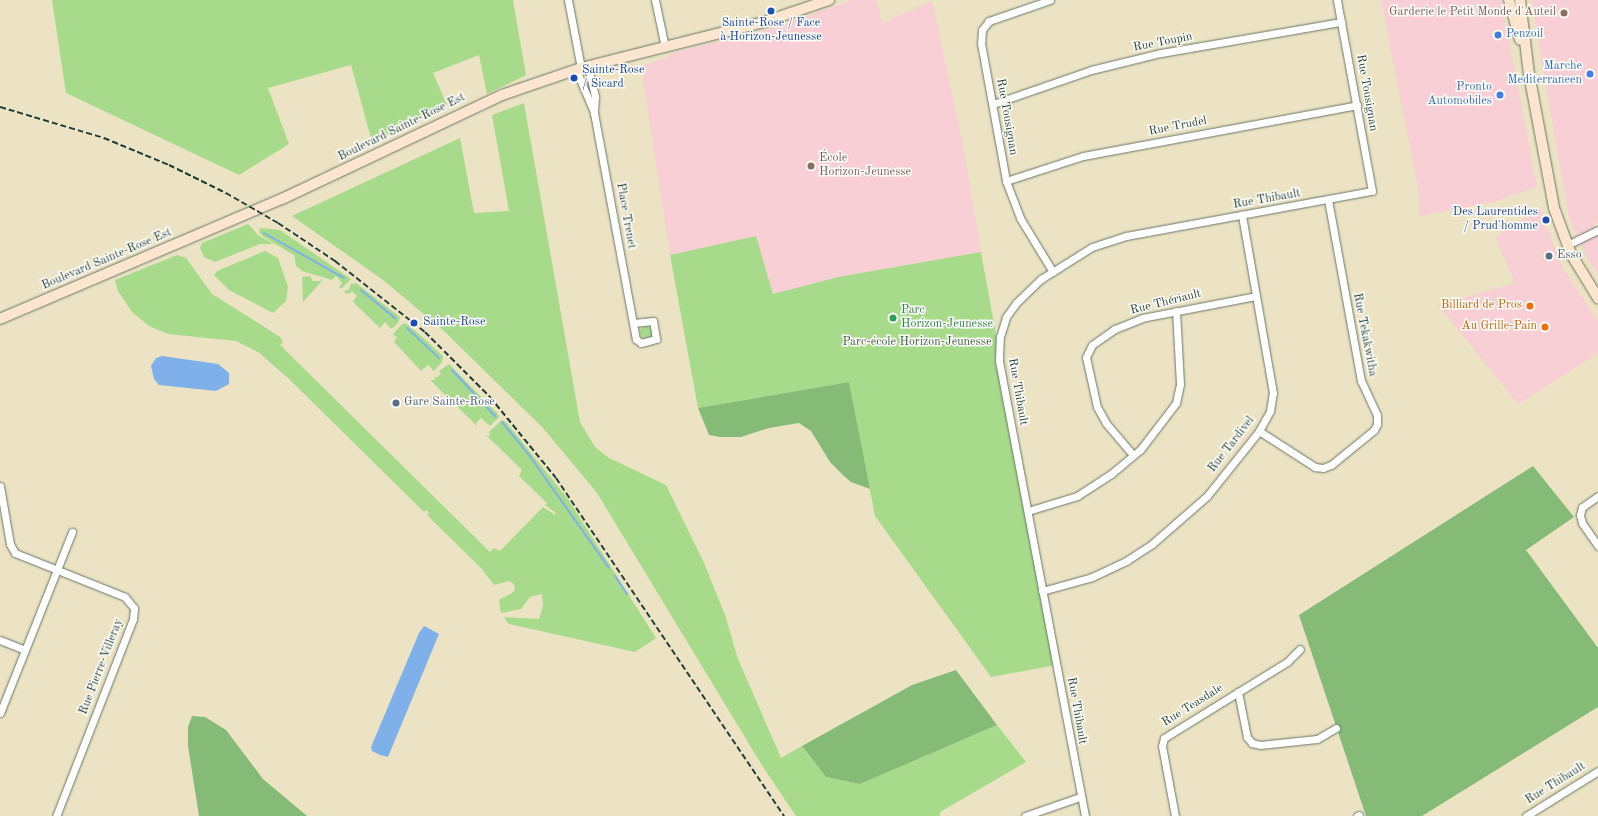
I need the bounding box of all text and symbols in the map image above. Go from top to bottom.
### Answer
marker: Sainte-Rose / Face à Horizon-Jeunesse [766,6,776,16]
place label: Garderie le Petit Monde d'Auteil [1389,6,1556,20]
marker: Garderie le Petit Monde d'Auteil [1559,8,1569,18]
place label: Sainte-Rose / Face à Horizon-Jeunesse [720,17,822,45]
place label: Penzoil [1506,28,1543,42]
street label: Rue Toupin [1132,30,1194,56]
marker: Penzoil [1493,30,1503,40]
street label: Rue Tousignan [1352,53,1380,133]
place label: Marche Mediterraneen [1507,60,1582,88]
place label: Sainte-Rose / Sicard [582,64,645,92]
marker: Marche Mediterraneen [1585,69,1595,79]
marker: Sainte-Rose / Sicard [569,73,579,83]
street label: Rue Tousignan [992,77,1020,157]
place label: Pronto Automobiles [1427,81,1492,109]
marker: Pronto Automobiles [1495,90,1505,100]
street label: Boulevard Sainte-Rose Est [336,91,468,165]
street label: Rue Trudel [1148,114,1208,140]
place label: École Horizon-Jeunesse [819,152,911,180]
marker: École Horizon-Jeunesse [806,161,816,171]
street label: Place Trenet [612,182,638,250]
street label: Rue Thibault [1232,187,1302,213]
place label: Des Laurentides / Prud'homme [1453,206,1538,234]
marker: Des Laurentides / Prud'homme [1541,215,1551,225]
street label: Boulevard Sainte-Rose Est [40,226,174,294]
place label: Esso [1557,249,1582,263]
marker: Esso [1544,251,1554,261]
street label: Rue Thériault [1129,287,1203,319]
street label: Rue Tekakwitha [1349,292,1379,378]
place label: Billiard de Pros [1441,299,1522,313]
marker: Billiard de Pros [1525,301,1535,311]
place label: Parc Horizon-Jeunesse [901,304,993,332]
marker: Parc Horizon-Jeunesse [888,313,898,323]
place label: Sainte-Rose [423,316,486,330]
marker: Sainte-Rose [408,317,420,329]
place label: Au Grille-Pain [1462,320,1537,334]
marker: Au Grille-Pain [1540,322,1550,332]
park label: Parc-école Horizon-Jeunesse [842,336,992,350]
street label: Rue Thibault [1004,357,1030,427]
place label: Gare Sainte-Rose [404,396,495,410]
marker: Gare Sainte-Rose [391,398,401,408]
street label: Rue Tardivel [1206,414,1258,476]
street label: Rue Pierre-Villeray [77,617,127,717]
street label: Rue Thibault [1063,676,1089,746]
street label: Rue Teasdale [1160,682,1226,730]
street label: Rue Thibault [1523,760,1589,808]

